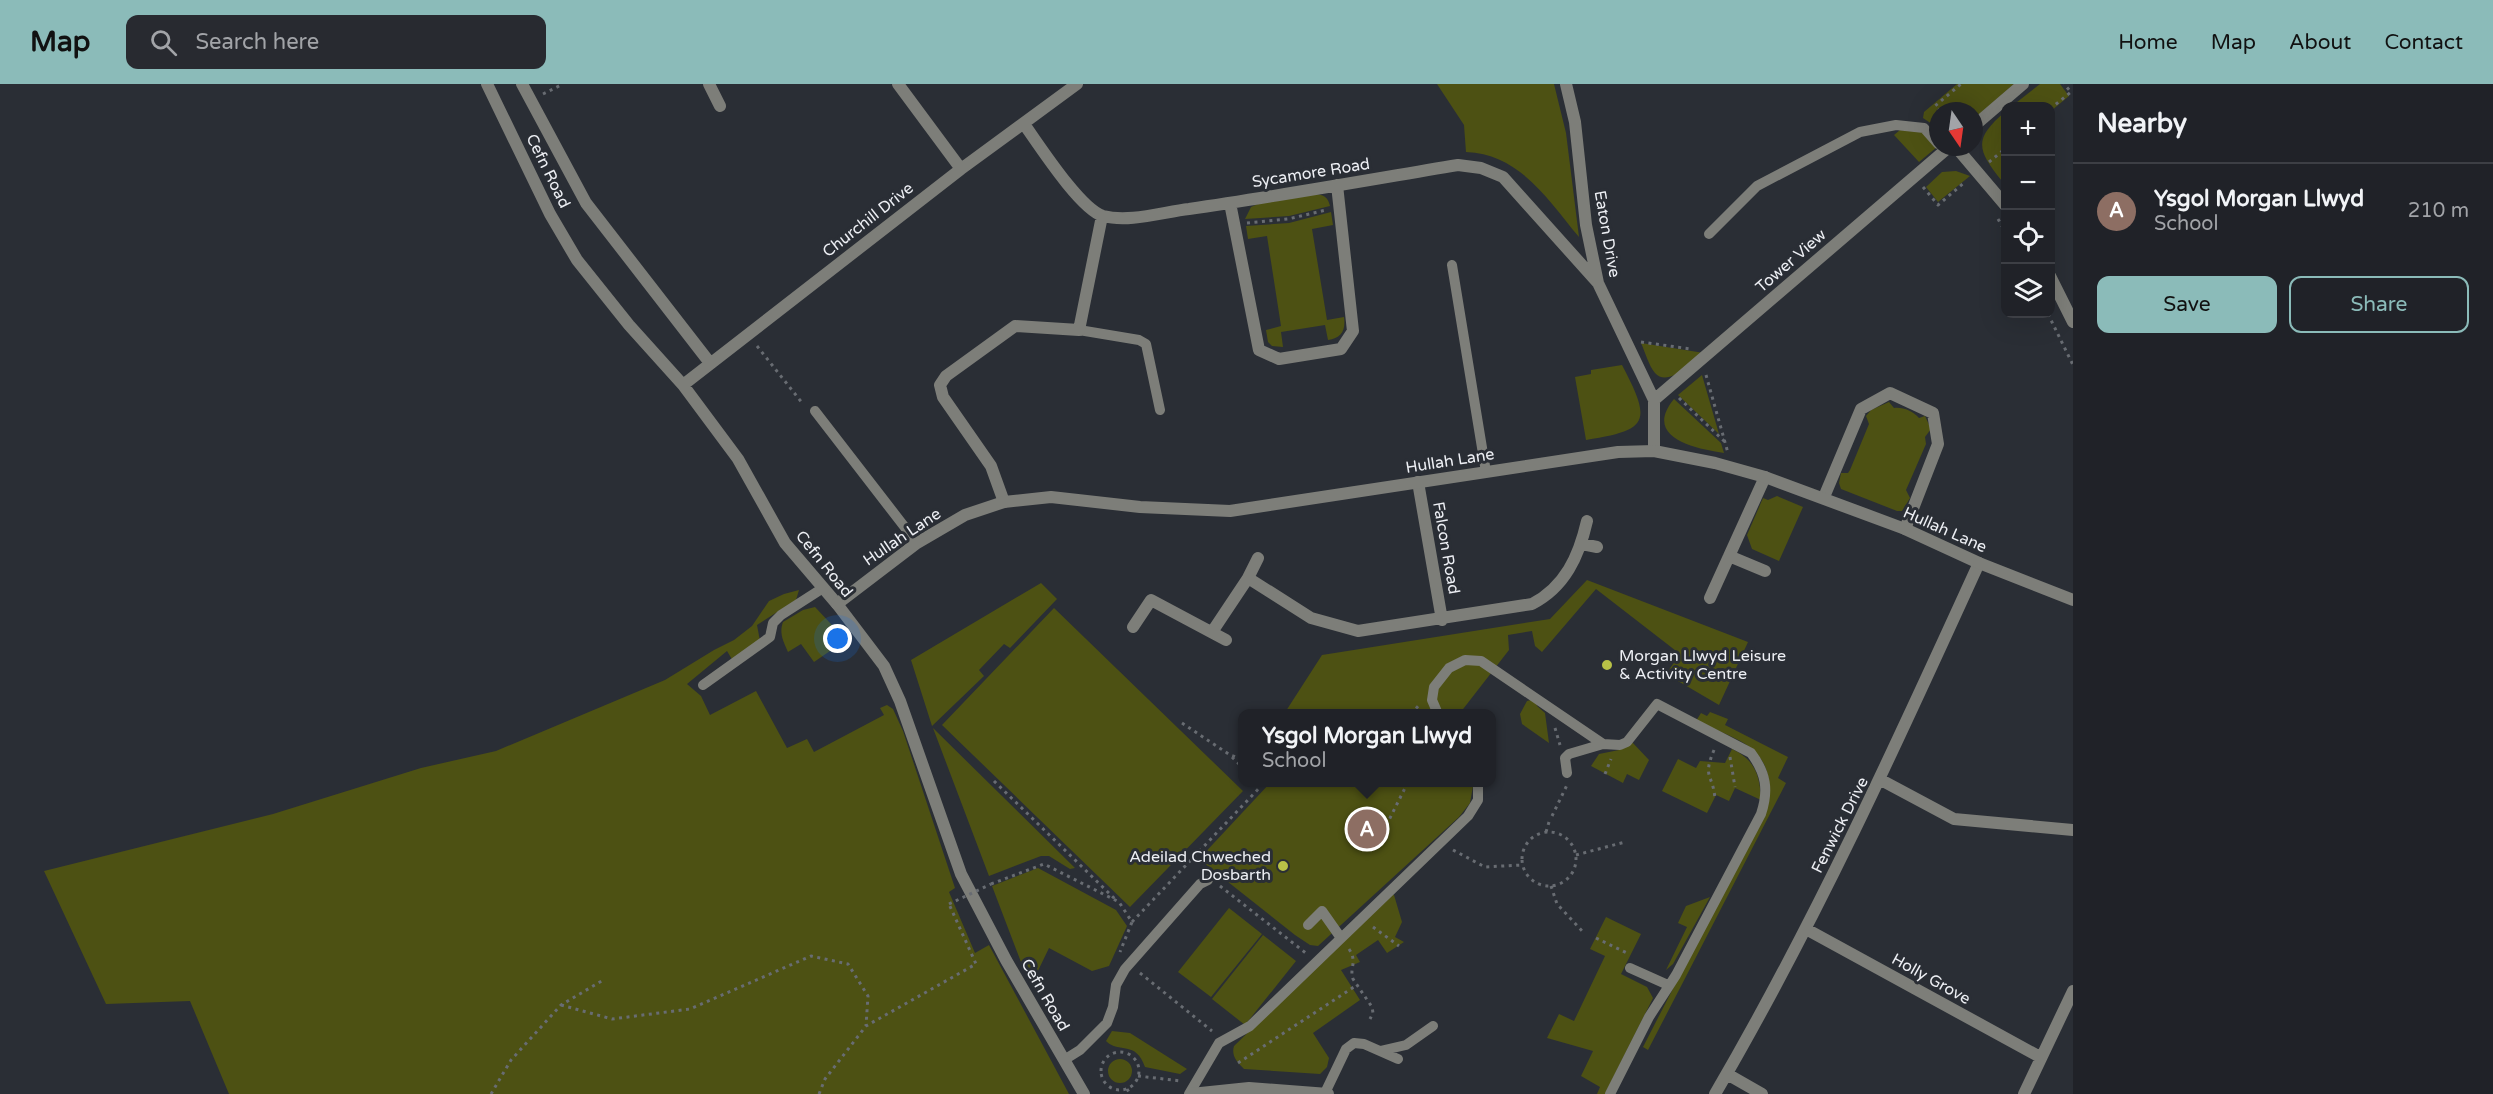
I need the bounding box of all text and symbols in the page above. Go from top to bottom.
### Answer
search box [126,15,546,69]
text: Map [30,25,90,59]
icon: search [147,26,180,59]
text: Search here [195,29,319,55]
text: Home [2118,30,2178,55]
text: Map [2211,30,2256,55]
text: About [2289,30,2351,55]
text: Contact [2384,30,2463,55]
north arrow [1929,102,1983,156]
map controls [2001,102,2055,318]
button: + [2001,102,2055,156]
text: Nearby [2097,108,2187,139]
street label: Cefn Road [521,131,575,211]
street label: Sycamore Road [1251,154,1371,192]
button: − [2001,156,2055,210]
street label: Churchill Drive [818,178,918,262]
text: Ysgol Morgan Llwyd [2154,186,2364,212]
street label: Eaton Drive [1590,189,1624,279]
text: A [2109,199,2124,223]
text: 210 m [2408,199,2469,223]
button: locate [2001,210,2055,264]
text: School [2154,212,2218,236]
street label: Tower View [1752,225,1831,297]
button: layers [2001,264,2055,318]
button: Save [2097,276,2277,333]
button: Share [2289,276,2469,333]
street label: Hullah Lane [1404,444,1496,478]
street label: Falcon Road [1428,500,1464,596]
street label: Hullah Lane [1900,503,1990,557]
street label: Hullah Lane [859,504,945,570]
street label: Cefn Road [791,527,857,601]
your location [823,624,852,653]
place label: Morgan Llwyd Leisure & Activity Centre [1619,646,1786,684]
marker: Morgan Llwyd Leisure & Activity Centre [1600,658,1614,672]
popup [1238,709,1496,787]
text: Ysgol Morgan Llwyd [1262,723,1472,749]
text: School [1262,749,1326,773]
street label: Fenwick Drive [1807,774,1873,876]
pin: A [1348,806,1386,852]
place label: Adeilad Chweched Dosbarth [1129,847,1271,885]
marker: Adeilad Chweched Dosbarth [1276,859,1290,873]
street label: Holly Grove [1888,949,1974,1009]
street label: Cefn Road [1016,955,1074,1035]

